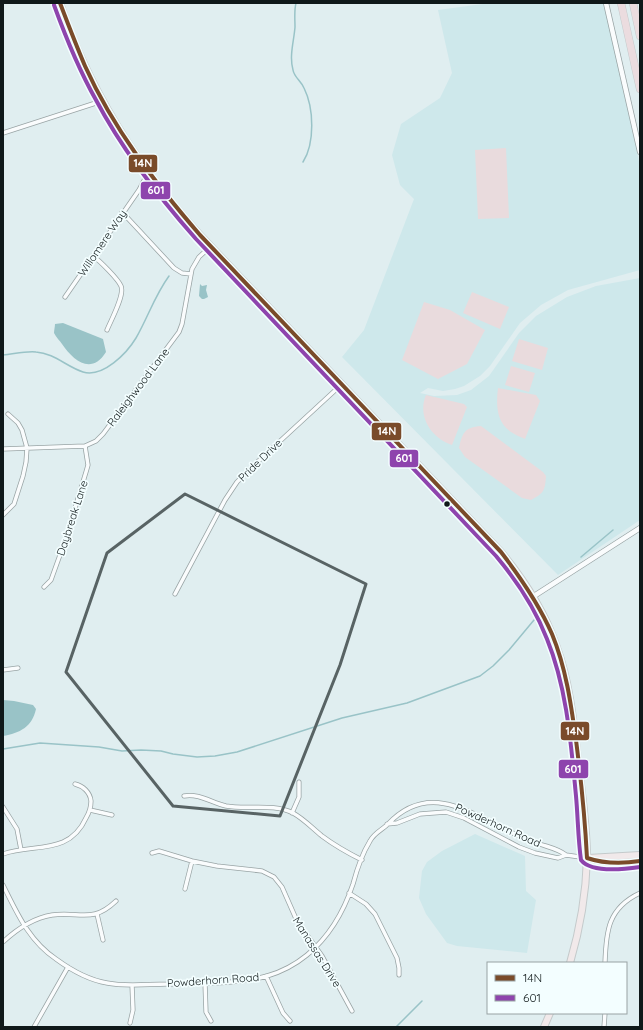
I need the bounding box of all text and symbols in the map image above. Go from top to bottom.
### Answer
line badge: 14N [128,154,158,173]
text: 14N [134,156,152,170]
line badge: 601 [140,181,171,200]
text: 601 [147,183,165,197]
street label: Willomere Way [75,207,129,279]
street label: Raleighwood Lane [104,345,172,429]
line badge: 14N [371,422,402,441]
text: 14N [378,424,396,438]
street label: Pride Drive [235,436,285,484]
line badge: 601 [389,449,419,468]
text: 601 [395,451,413,465]
street label: Daybreak Lane [53,479,91,557]
unlabelled marker [442,499,452,509]
line badge: 14N [560,721,590,741]
text: 14N [566,724,584,738]
line badge: 601 [558,759,589,779]
text: 601 [564,762,582,776]
street label: Powderhorn Road [453,800,543,850]
street label: Manassas Drive [290,914,344,990]
legend [487,962,627,1014]
street label: Powderhorn Road [166,970,260,990]
text: 14N [523,970,542,985]
text: 601 [523,990,541,1005]

